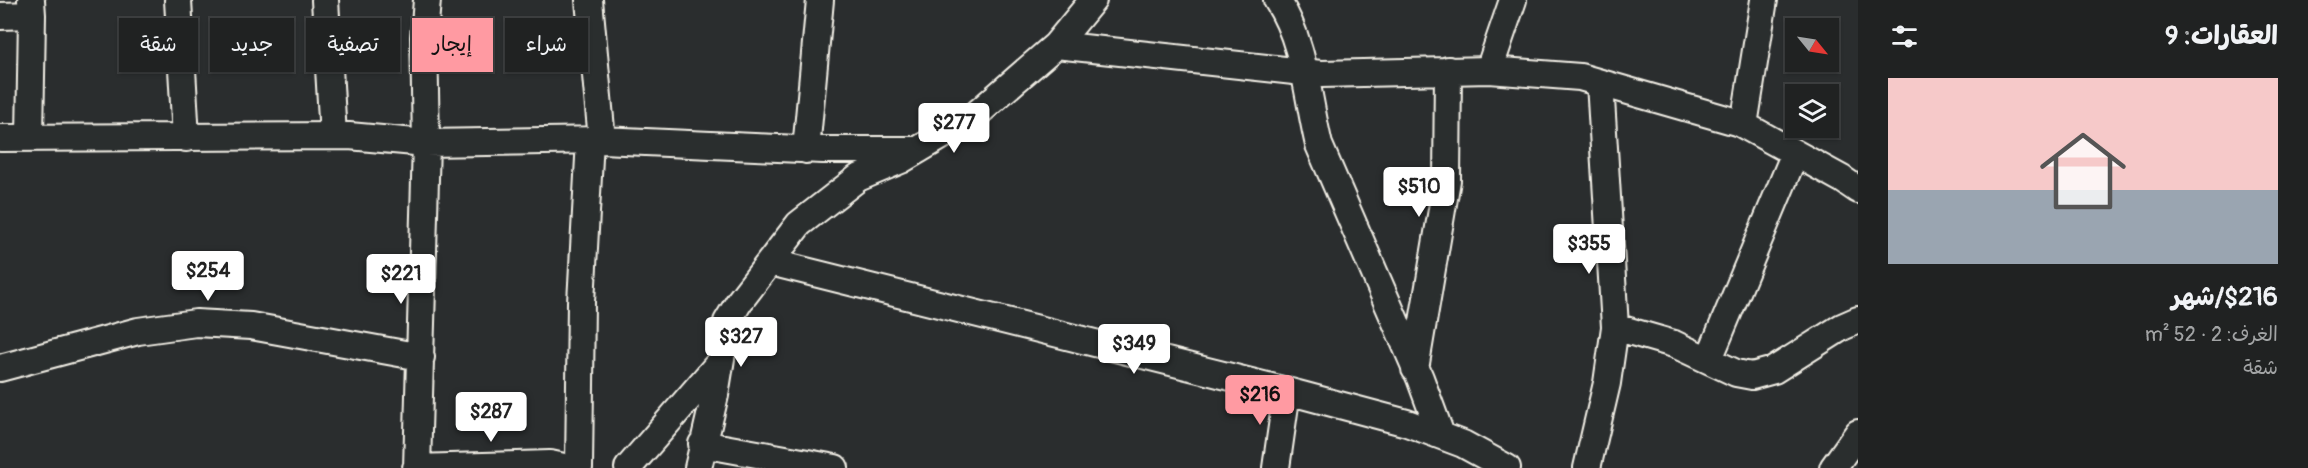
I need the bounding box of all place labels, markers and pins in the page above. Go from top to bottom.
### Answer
pin: $277 [918,103,990,154]
pin: $510 [1383,167,1455,218]
pin: $355 [1553,224,1625,275]
pin: $254 [172,251,244,302]
pin: $221 [365,254,437,305]
pin: $327 [705,317,777,368]
pin: $349 [1098,324,1170,375]
pin: $216 [1224,375,1296,426]
pin: $287 [455,392,527,443]

